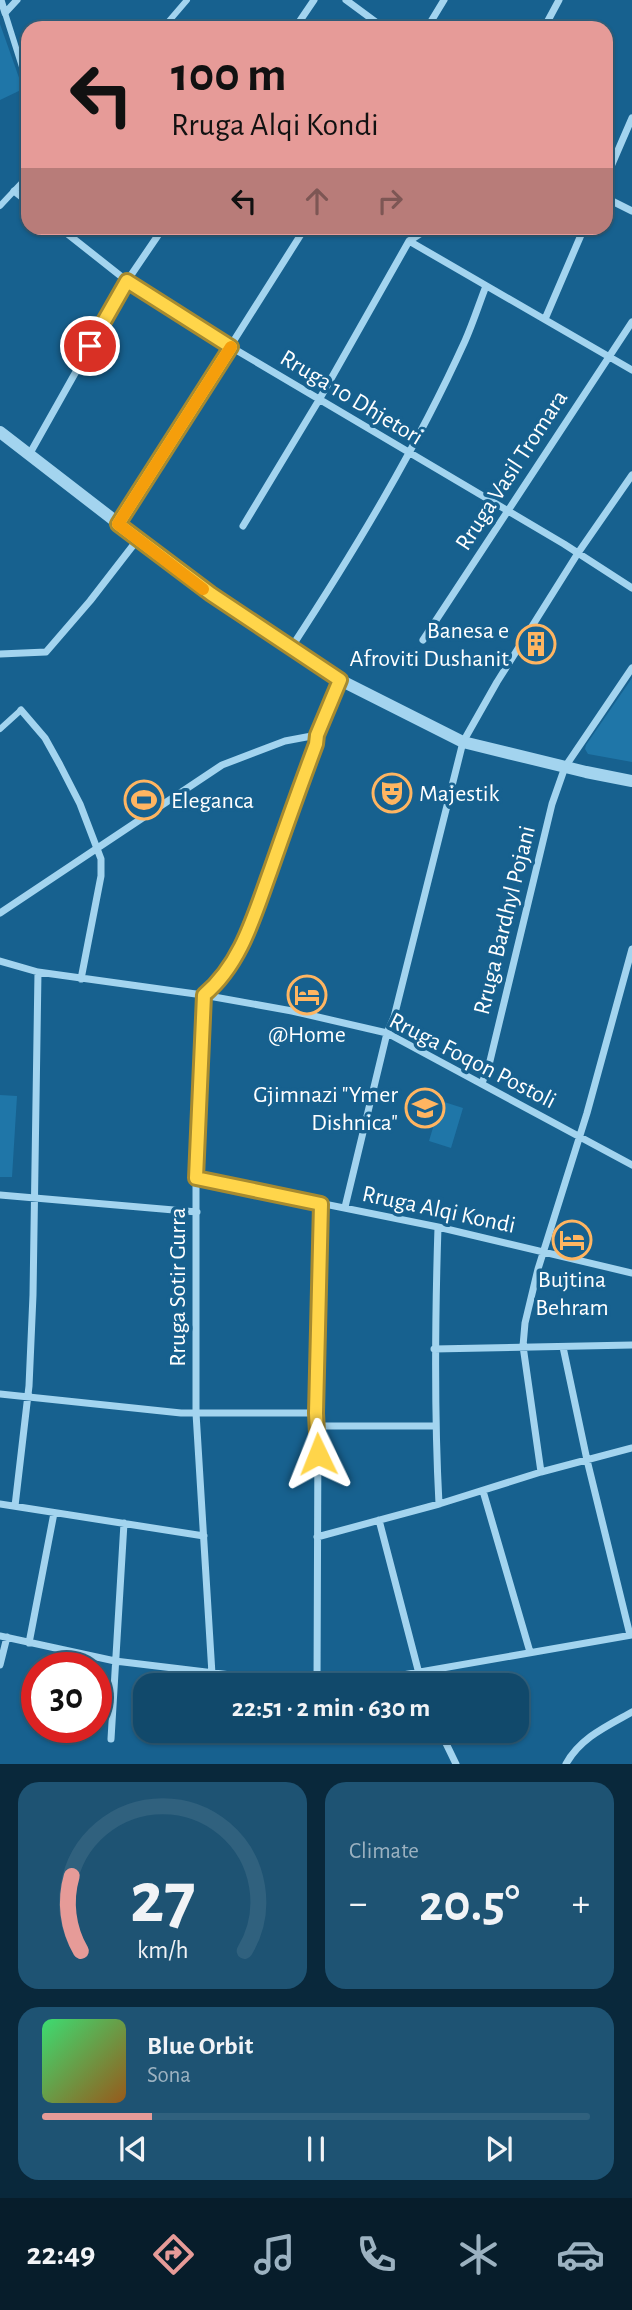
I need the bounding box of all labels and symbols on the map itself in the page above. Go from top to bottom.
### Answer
pin [60,316,120,376]
street label: Rruga 10 Dhjetori [276,346,427,450]
street label: Rruga Vasil Tromara [451,386,572,555]
place label: Banesa e Afroviti Dushanit [349,619,509,671]
building icon: Banesa e Afroviti Dushanit [515,623,557,665]
theatre icon: Majestik [371,772,413,814]
sports icon: Eleganca [123,779,165,821]
place label: Majestik [419,782,500,806]
place label: Eleganca [171,789,254,813]
street label: Rruga Bardhyl Pojani [470,823,540,1017]
hotel icon: @Home [286,974,328,1016]
street label: Rruga Foqon Postoli [385,1008,560,1113]
place label: @Home [268,1023,346,1047]
place label: Gjimnazi "Ymer Dishnica" [253,1083,398,1135]
school or university icon: Gjimnazi "Ymer Dishnica" [404,1087,446,1129]
street label: Rruga Alqi Kondi [360,1182,518,1238]
street label: Rruga Sotir Gurra [166,1207,190,1367]
hotel icon: Bujtina Behram [551,1219,593,1261]
place label: Bujtina Behram [535,1268,609,1320]
position arrow [281,1417,355,1491]
speed limit sign: 30 [21,1652,112,1743]

